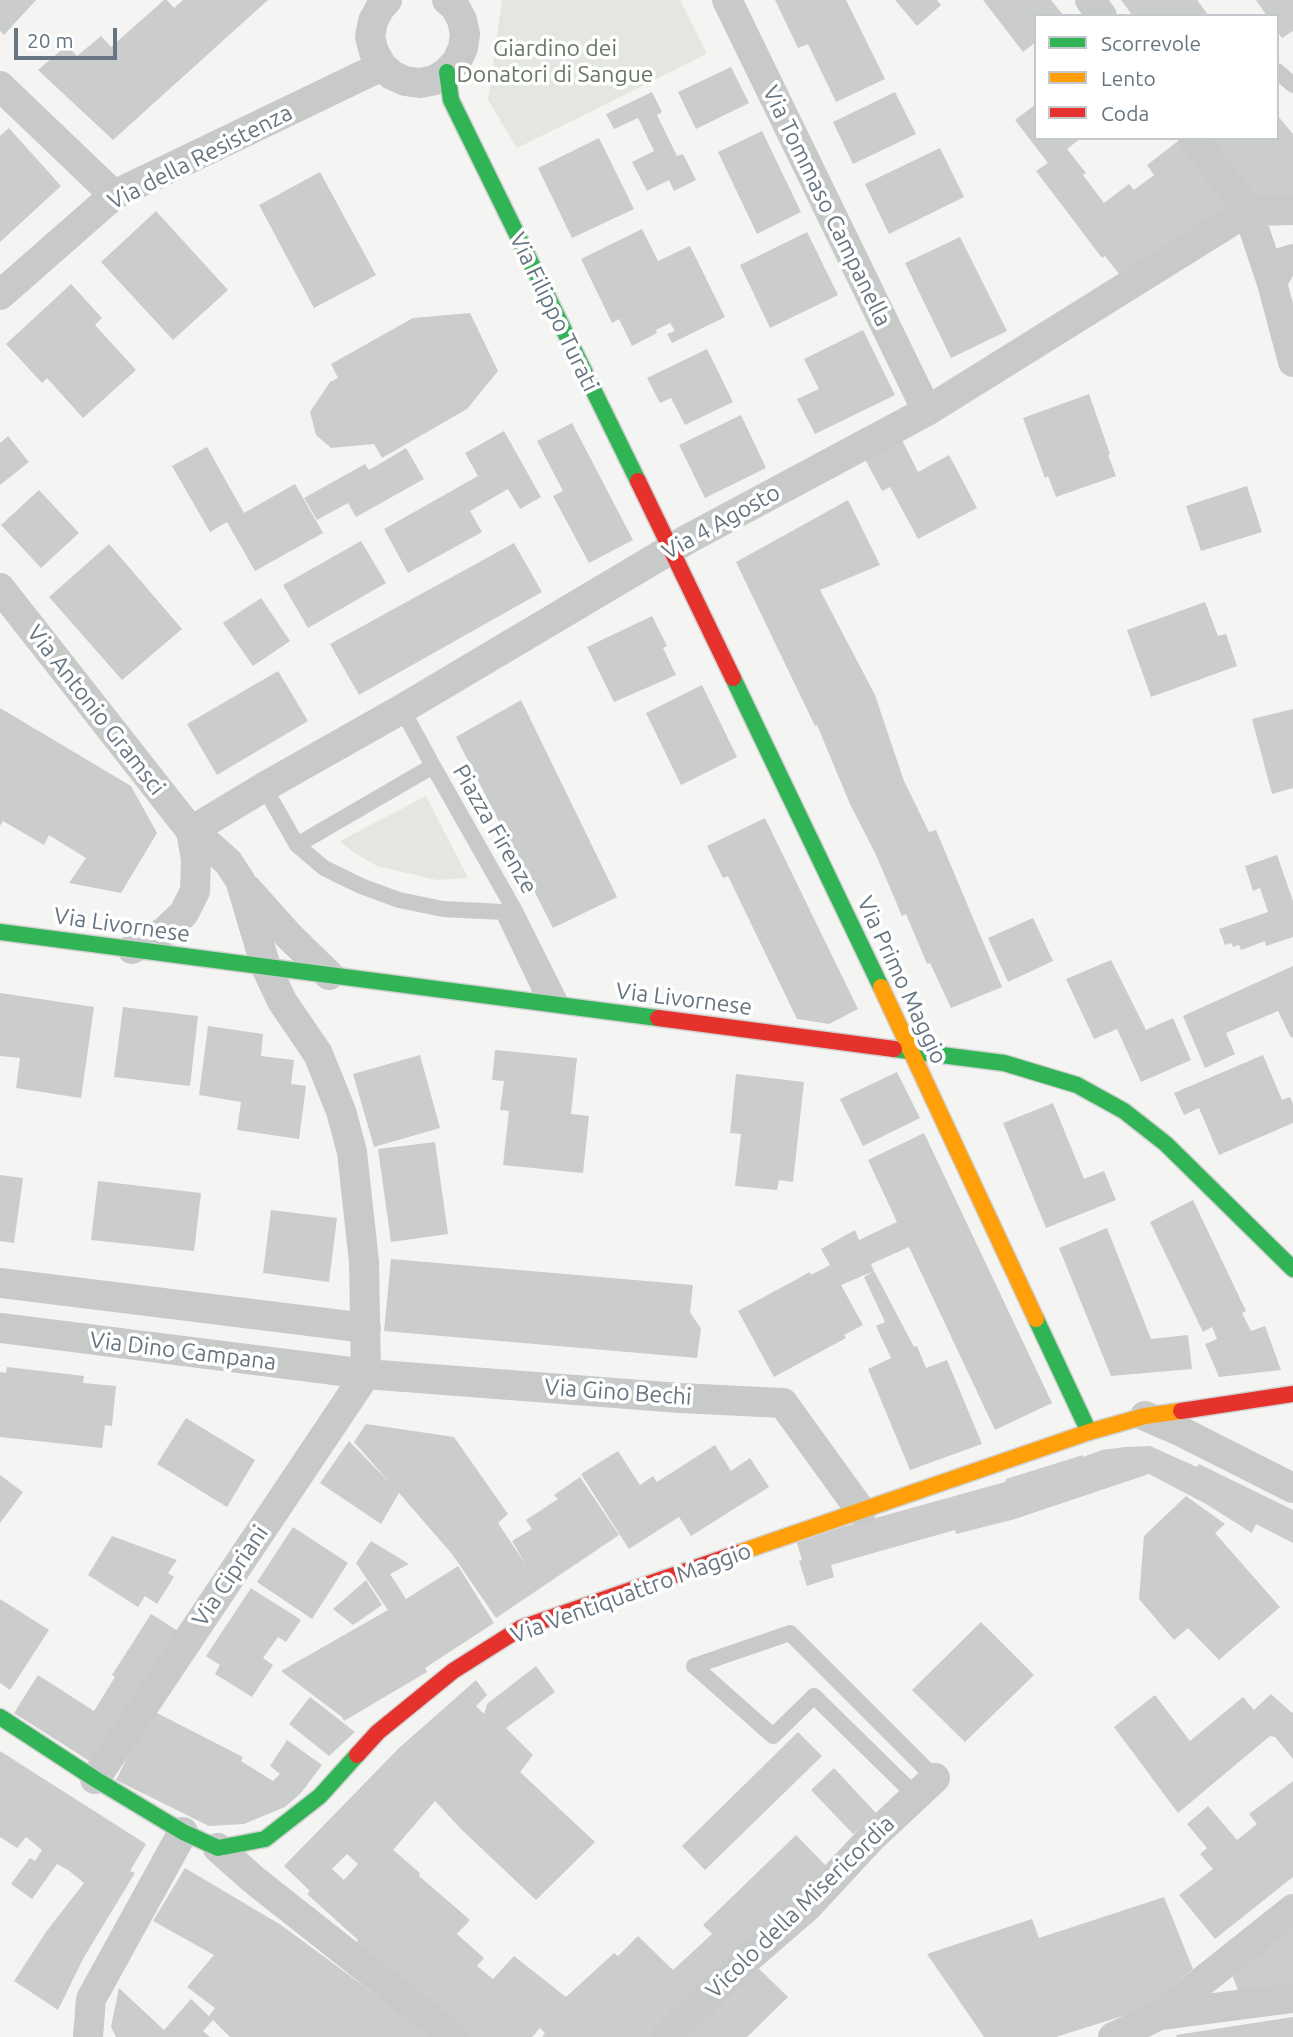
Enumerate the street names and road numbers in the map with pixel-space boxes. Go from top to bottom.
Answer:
street label: Via Tommaso Campanella [757,81,897,331]
street label: Via della Resistenza [103,99,297,215]
street label: Via Filippo Turati [504,228,604,396]
street label: Via 4 Agosto [657,478,785,566]
street label: Via Antonio Gramsci [21,620,171,800]
street label: Piazza Firenze [447,759,543,899]
street label: Via Primo Maggio [851,892,953,1068]
street label: Via Livornese [52,902,192,948]
street label: Via Livornese [614,977,754,1021]
street label: Via Dino Campana [88,1326,278,1376]
street label: Via Gino Bechi [544,1373,692,1411]
street label: Via Cipriani [186,1520,274,1632]
street label: Via Ventiquattro Maggio [507,1537,755,1649]
street label: Vicolo della Misericordia [700,1810,900,2004]

